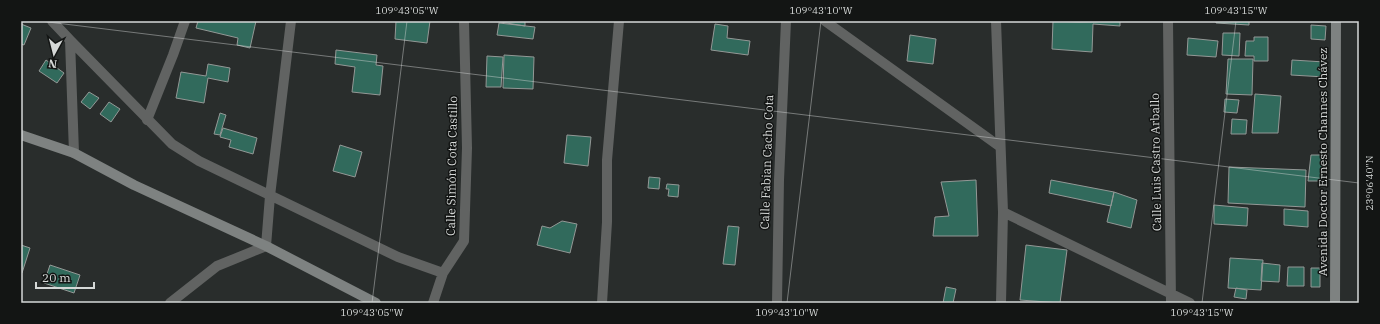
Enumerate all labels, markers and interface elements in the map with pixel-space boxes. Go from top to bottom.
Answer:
text: 109°43'05"W [375,4,439,17]
text: 109°43'10"W [789,4,853,17]
text: 109°43'15"W [1204,4,1268,17]
north arrow [34,34,74,74]
street label: Avenida Doctor Ernesto Channes Chávez [1315,48,1330,276]
text: N [47,56,58,71]
street label: Calle Luis Castro Arballo [1147,93,1164,231]
street label: Calle Fabian Cacho Cota [757,94,776,230]
street label: Calle Simón Cota Castillo [443,96,460,236]
text: 23°06'40"N [1363,155,1376,211]
scale bar [36,264,94,290]
text: 20 m [42,270,71,285]
text: 109°43'05"W [340,306,404,319]
text: 109°43'10"W [755,306,819,319]
text: 109°43'15"W [1170,306,1234,319]

